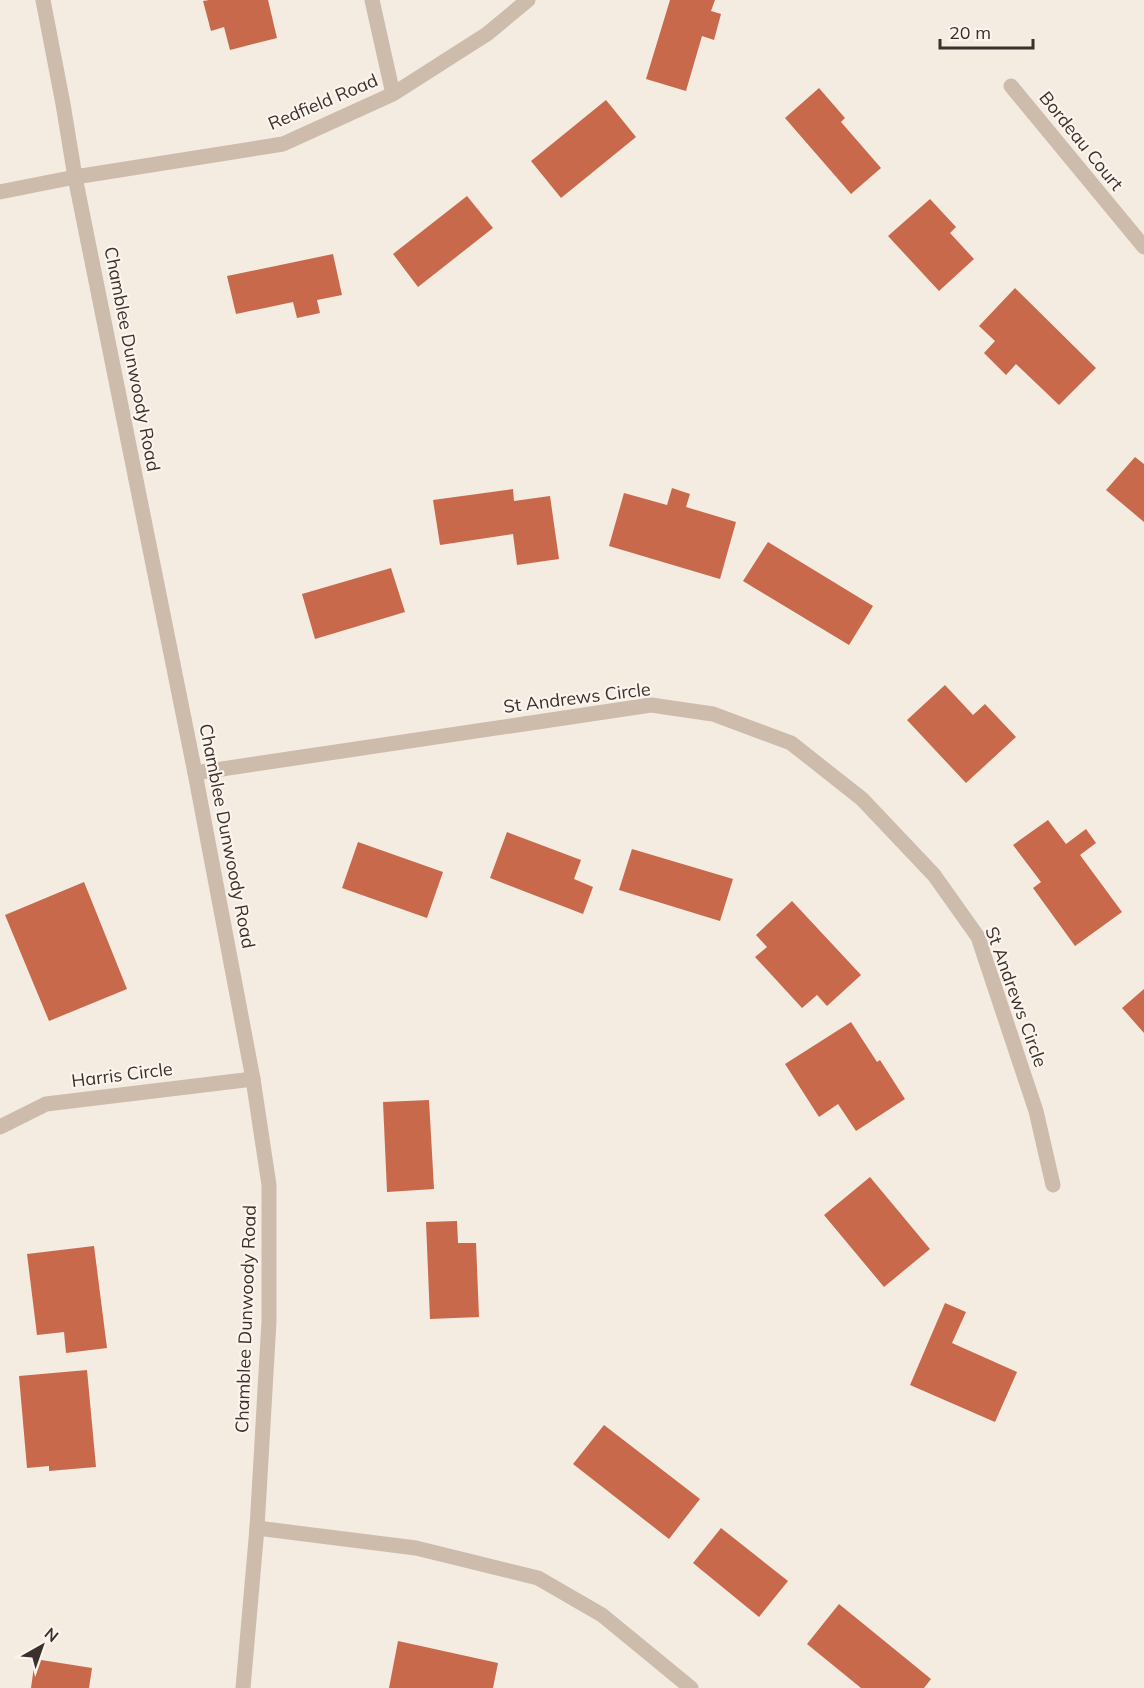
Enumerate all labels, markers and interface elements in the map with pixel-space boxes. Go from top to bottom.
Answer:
scale bar [940,12,1033,50]
text: 20 m [949,21,991,44]
street label: Redfield Road [265,68,381,135]
street label: Bordeau Court [1034,86,1128,195]
street label: Chamblee Dunwoody Road [99,245,166,473]
street label: St Andrews Circle [502,677,652,718]
street label: Chamblee Dunwoody Road [194,722,261,950]
street label: St Andrews Circle [980,923,1053,1070]
street label: Harris Circle [70,1057,174,1092]
street label: Chamblee Dunwoody Road [230,1204,261,1434]
north arrow [12,1616,72,1676]
text: N [41,1623,63,1646]

